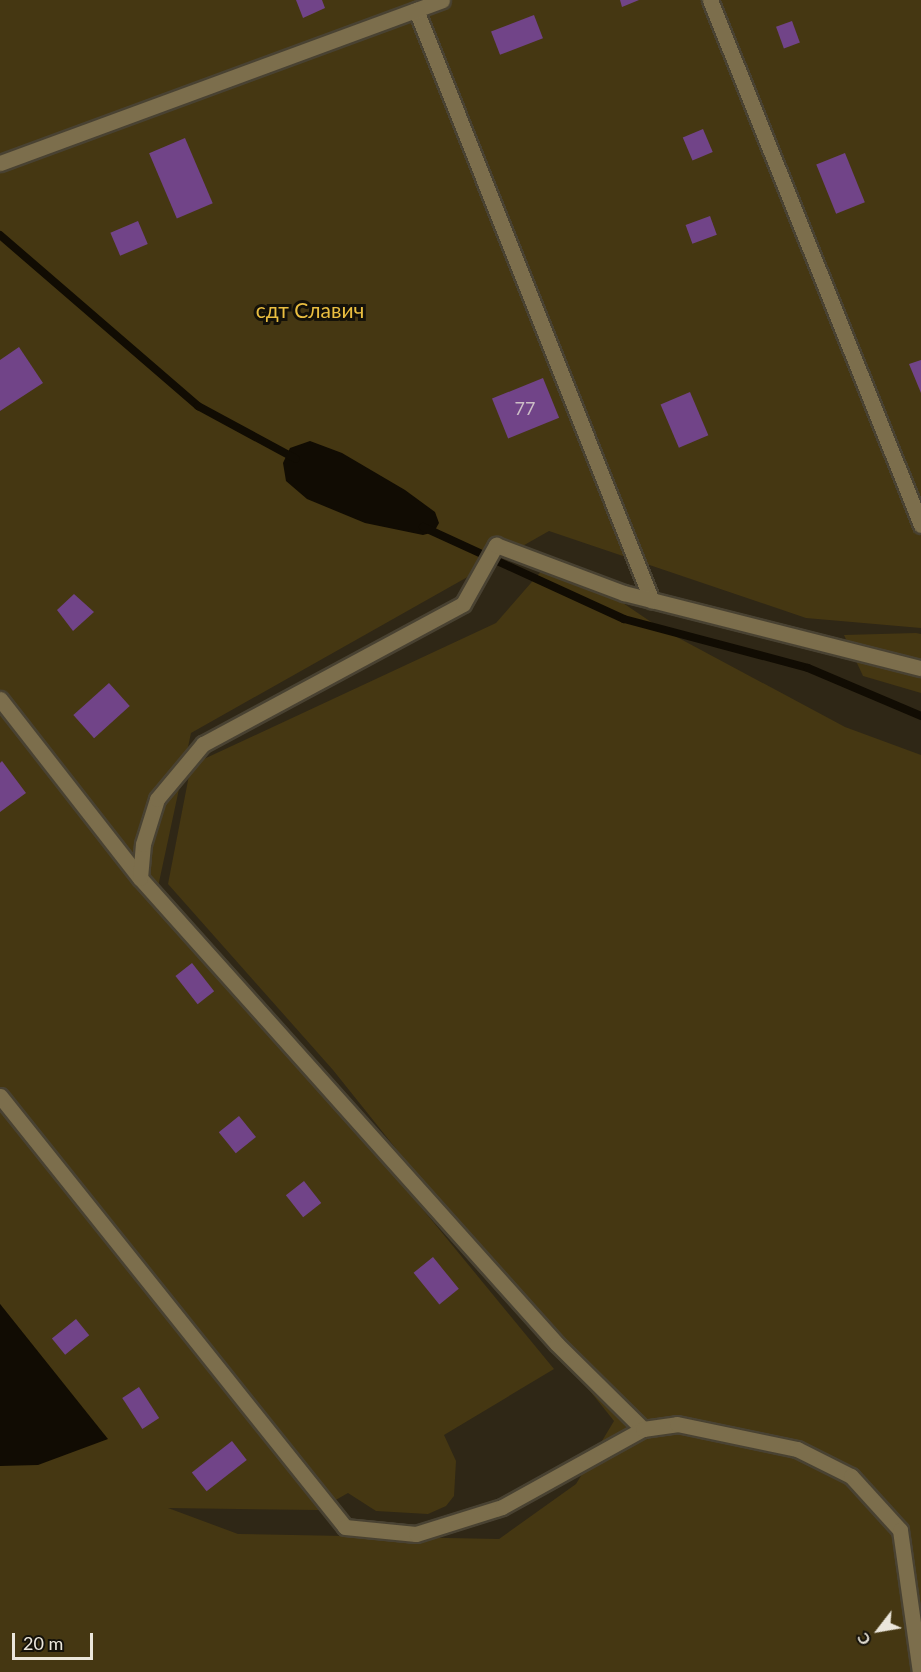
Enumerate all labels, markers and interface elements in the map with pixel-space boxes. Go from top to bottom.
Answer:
park label: сдт Славич [256,297,364,323]
house number: 77 [515,397,535,419]
north arrow [849,1600,909,1660]
scale bar [15,1621,96,1659]
text: С [852,1630,874,1649]
text: 20 m [23,1632,63,1654]

